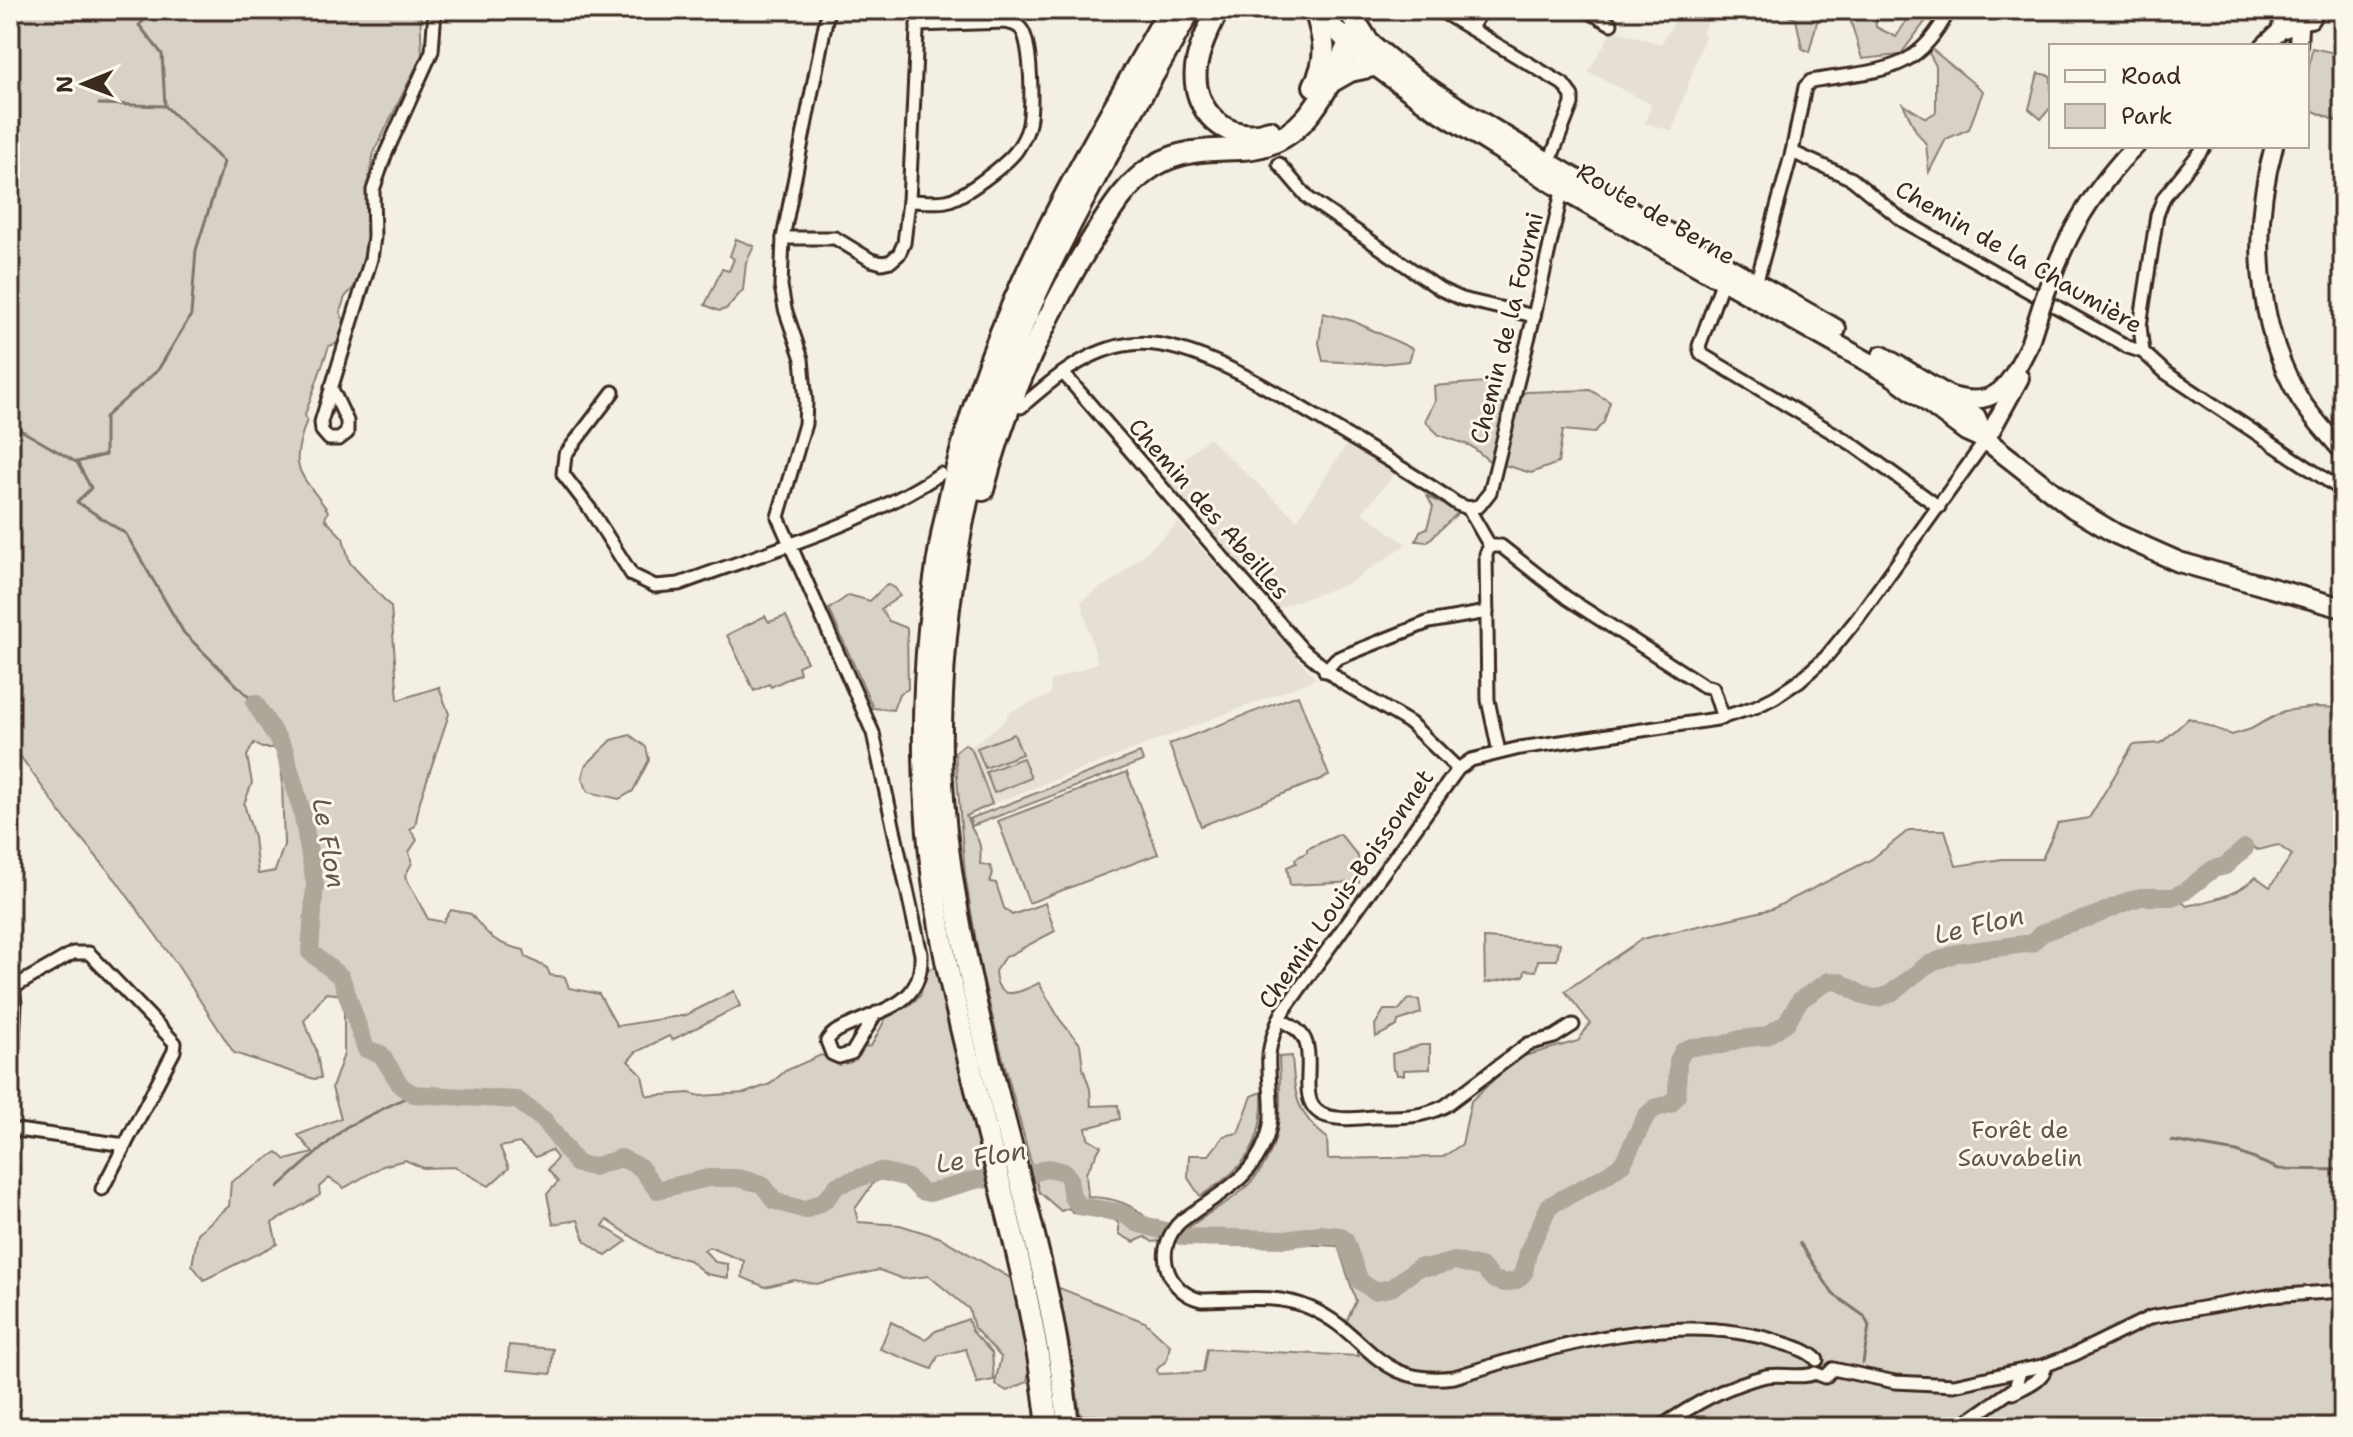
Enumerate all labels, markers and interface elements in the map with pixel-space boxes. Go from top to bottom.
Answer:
north arrow [44,44,124,124]
legend [2049,44,2309,148]
text: Road [2121,60,2181,92]
text: N [50,75,79,93]
text: Park [2121,100,2173,132]
street label: Route de Berne [1571,156,1741,272]
street label: Chemin de la Chaumière [1890,173,2148,341]
street label: Chemin de la Fourmi [1463,209,1551,447]
street label: Chemin des Abeilles [1121,411,1297,607]
street label: Chemin Louis-Boissonnet [1251,763,1441,1015]
water label: Le Flon [304,795,355,891]
water label: Le Flon [1931,897,2027,952]
park label: Forêt de Sauvabelin [1958,1114,2082,1174]
water label: Le Flon [933,1132,1029,1181]

